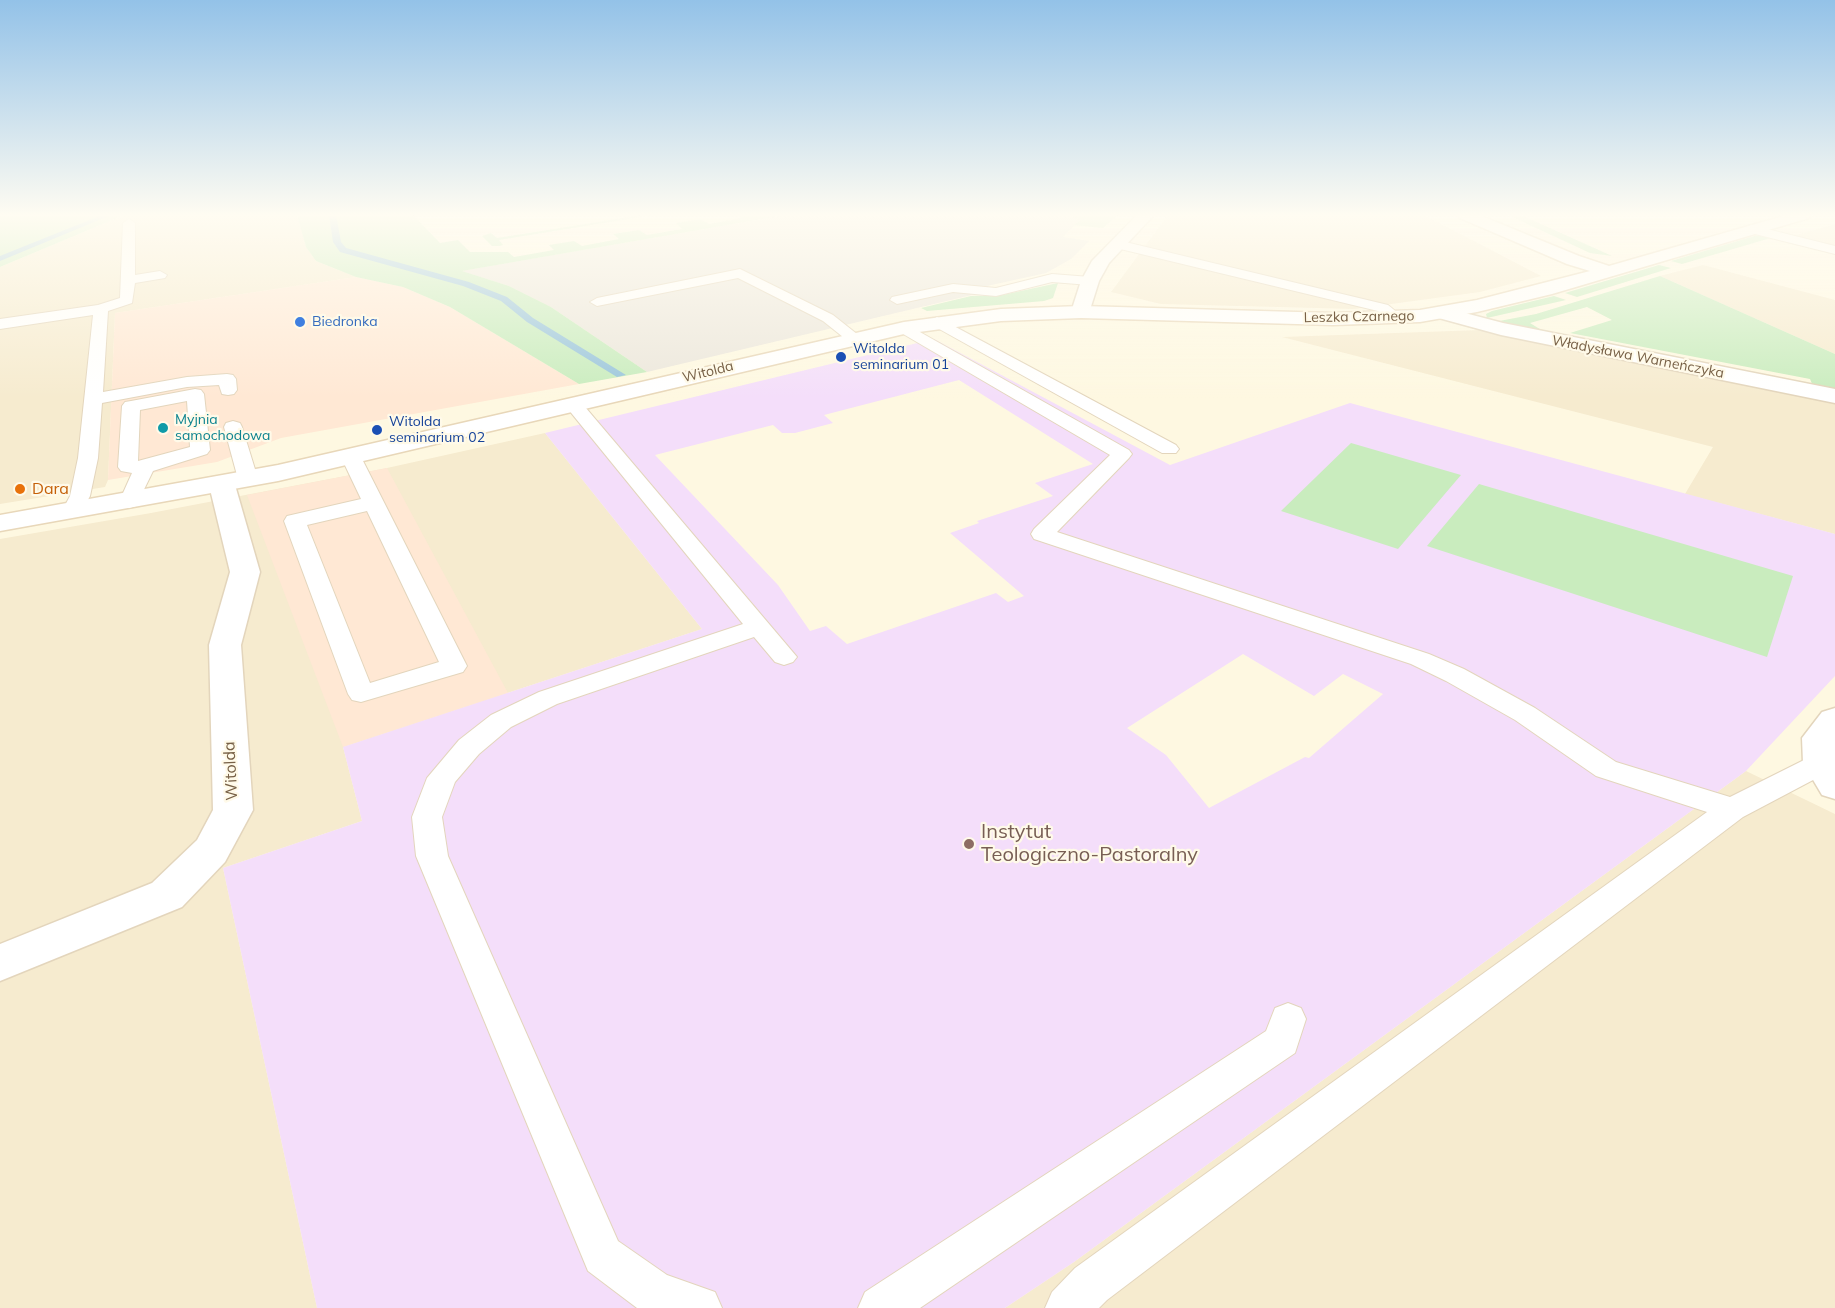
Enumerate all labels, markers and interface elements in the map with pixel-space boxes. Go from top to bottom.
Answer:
street label: Leszka Czarnego [1303,308,1415,326]
place label: Biedronka [312,314,378,330]
marker: Biedronka [293,315,307,329]
street label: Władysława Warneńczyka [1550,332,1726,382]
place label: Witolda seminarium 01 [853,341,949,374]
marker: Witolda seminarium 01 [834,350,848,364]
street label: Witolda [681,358,735,386]
place label: Myjnia samochodowa [175,412,270,444]
place label: Witolda seminarium 02 [389,414,485,446]
marker: Myjnia samochodowa [156,421,170,435]
marker: Witolda seminarium 02 [370,423,384,437]
place label: Dara [32,479,69,499]
marker: Dara [13,482,27,496]
street label: Witolda [220,741,242,801]
place label: Instytut Teologiczno-Pastoralny [981,820,1198,867]
marker: Instytut Teologiczno-Pastoralny [962,837,976,851]

